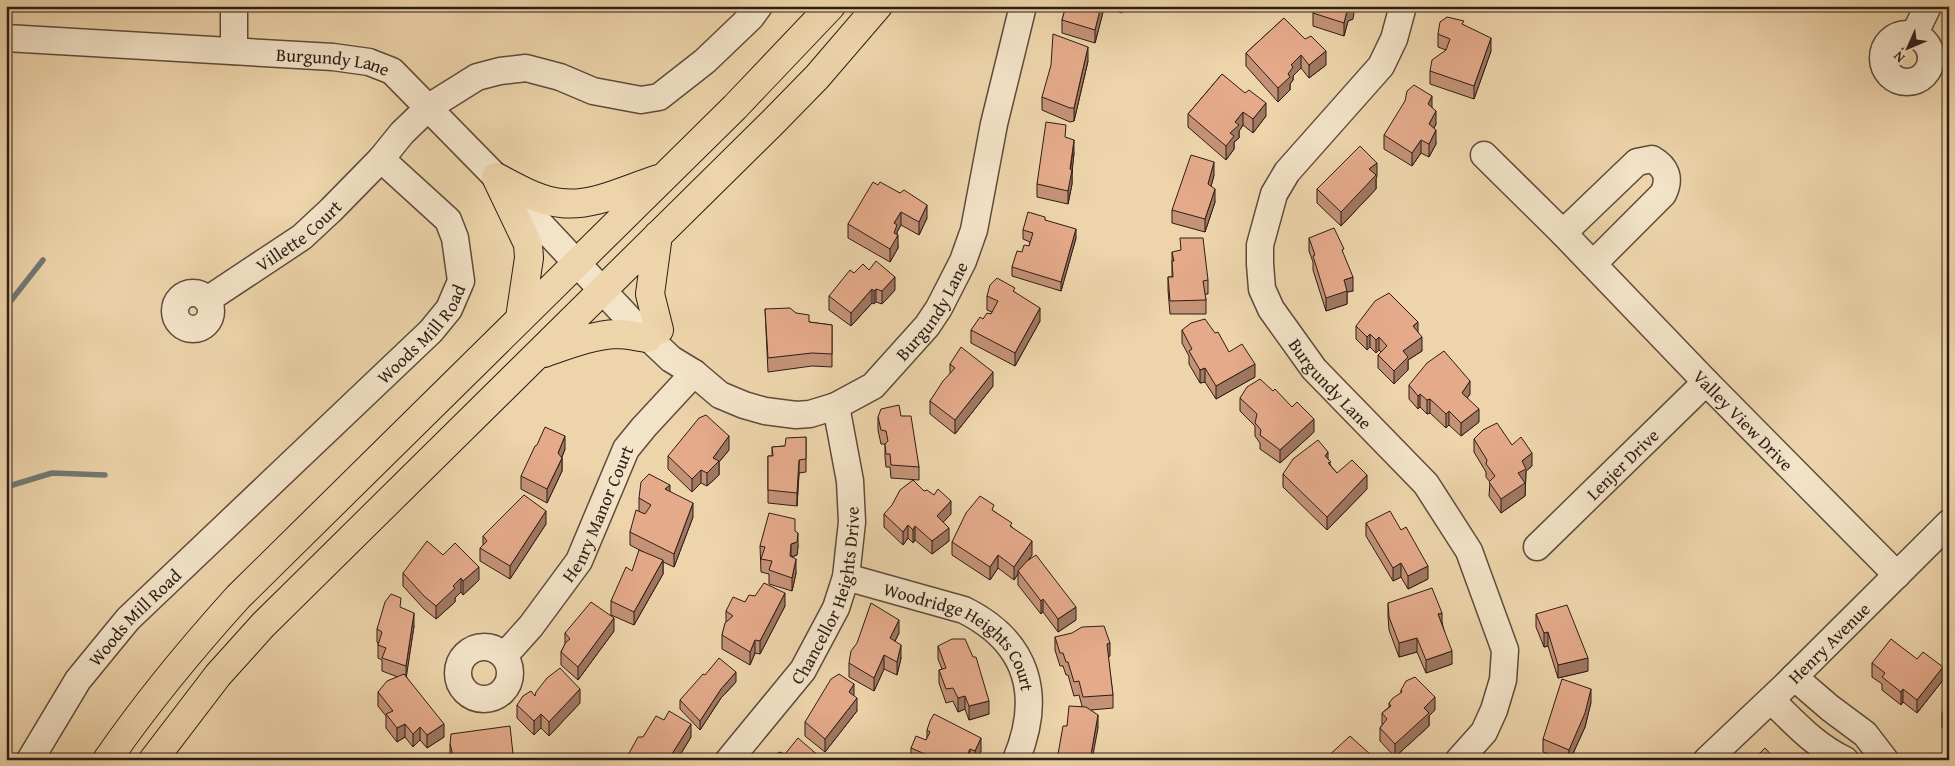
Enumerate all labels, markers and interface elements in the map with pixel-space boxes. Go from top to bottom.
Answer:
north arrow [1882,22,1932,72]
street label: Burgundy Lane [275,40,394,82]
text: N [1888,46,1909,68]
street label: Villette Court [250,193,348,278]
street label: Burgundy Lane [889,257,974,366]
street label: Woods Mill Road [370,279,472,390]
street label: Burgundy Lane [1282,332,1379,435]
street label: Valley View Drive [1687,363,1800,477]
street label: Lenjer Drive [1580,422,1665,506]
street label: Henry Manor Court [555,440,640,587]
street label: Chancellor Heights Drive [783,506,866,690]
street label: Woods Mill Road [82,562,187,672]
street label: Woodridge Heights Court [881,575,1042,693]
street label: Henry Avenue [1781,596,1876,690]

